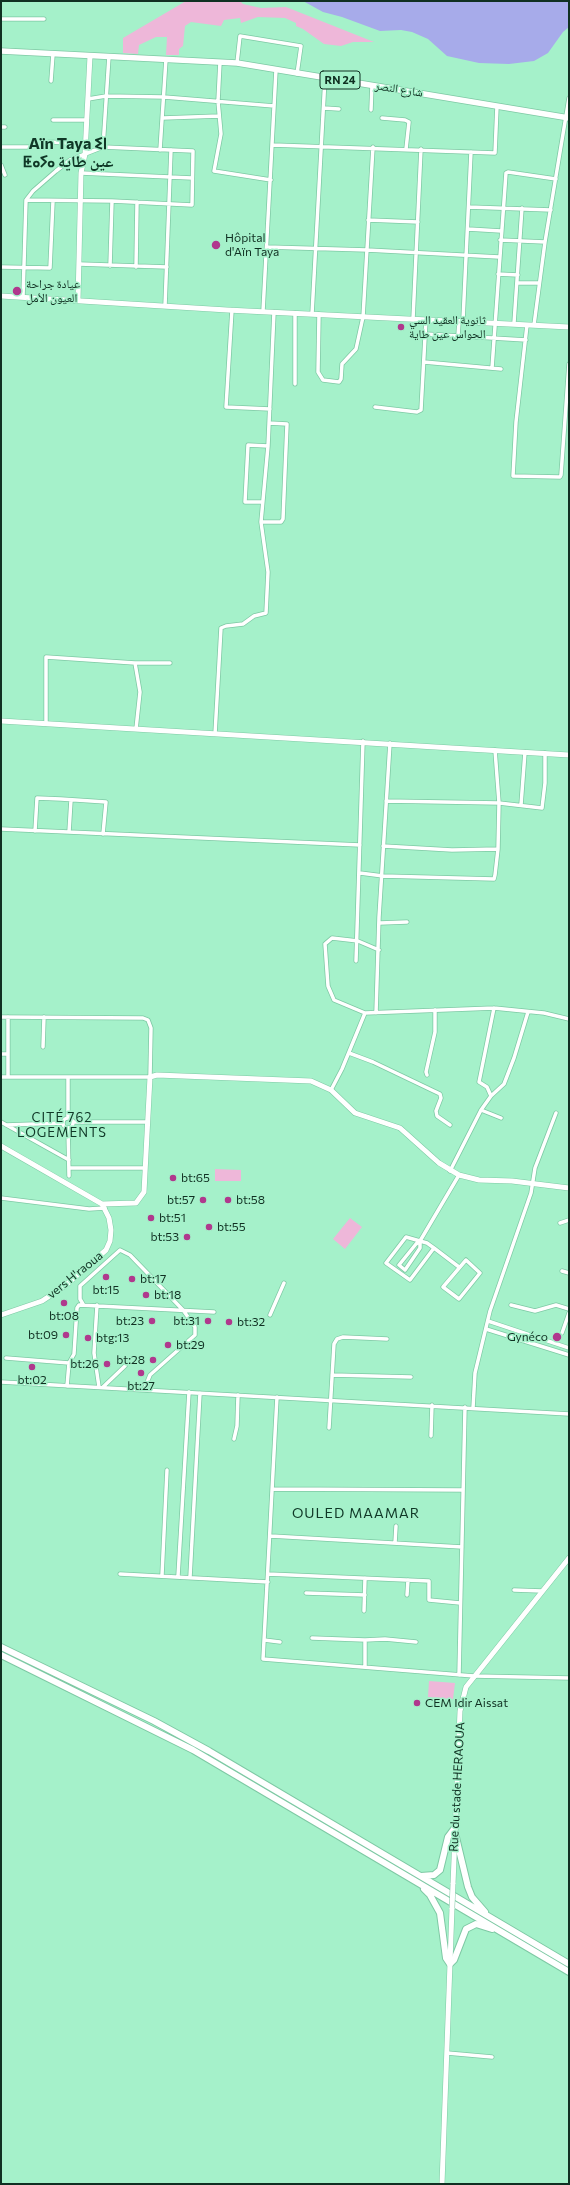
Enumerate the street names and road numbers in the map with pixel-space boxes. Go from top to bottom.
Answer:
road number: RN 24 [320,71,360,89]
street label: شارع النصر [374,78,424,100]
street label: vers H'raoua [44,1248,106,1302]
street label: Rue du stade HERAOUA [446,1722,468,1852]

